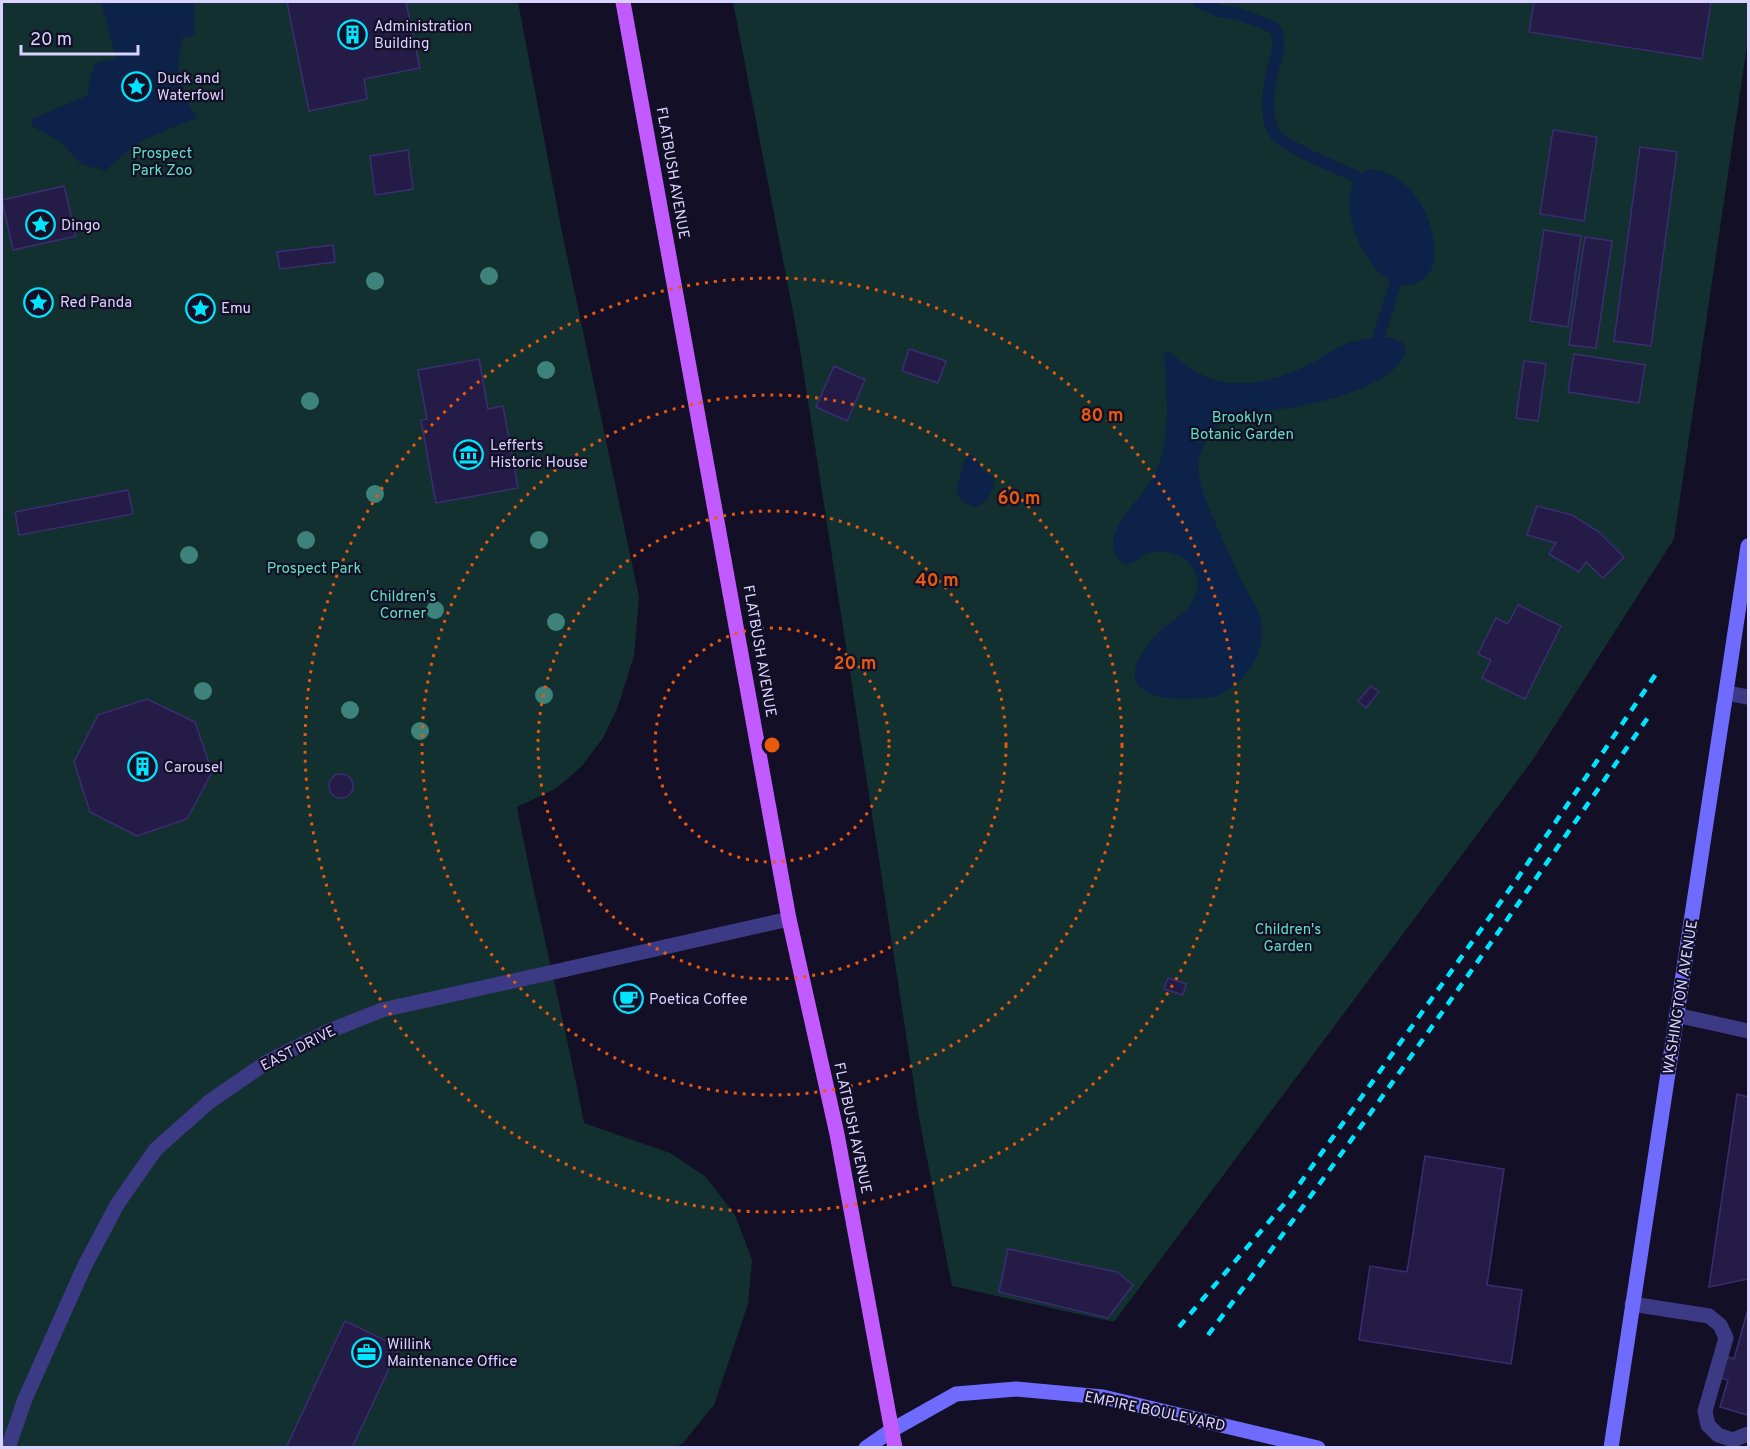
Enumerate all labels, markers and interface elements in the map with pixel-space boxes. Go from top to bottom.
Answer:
scale bar [21,18,138,56]
place label: Administration Building [374,18,472,54]
building icon: Administration Building [337,19,369,51]
text: 20 m [30,29,72,52]
place label: Duck and Waterfowl [157,70,224,106]
place icon: Duck and Waterfowl [120,71,152,103]
street label: FLATBUSH AVENUE [651,106,692,241]
park label: Prospect Park Zoo [132,145,192,181]
place icon: Dingo [24,209,56,241]
place label: Dingo [61,217,100,236]
place icon: Red Panda [23,286,55,318]
place icon: Emu [184,292,216,324]
place label: Red Panda [60,294,132,313]
place label: Emu [221,300,251,319]
text: 80 m [1080,405,1124,428]
park label: Brooklyn Botanic Garden [1190,409,1294,445]
place label: Lefferts Historic House [490,437,588,473]
museum icon: Lefferts Historic House [453,438,485,470]
text: 60 m [997,488,1041,511]
park label: Prospect Park [267,560,361,579]
text: 40 m [915,570,959,593]
street label: FLATBUSH AVENUE [738,584,779,719]
park label: Children's Corner [370,588,436,624]
text: 20 m [833,653,877,676]
centre of rings [762,735,782,755]
building icon: Carousel [127,751,159,783]
place label: Carousel [164,759,223,778]
street label: WASHINGTON AVENUE [1660,919,1703,1076]
park label: Children's Garden [1255,921,1321,957]
cafe icon: Poetica Coffee [612,983,644,1015]
place label: Poetica Coffee [649,991,748,1010]
street label: EAST DRIVE [258,1022,340,1076]
street label: FLATBUSH AVENUE [828,1061,875,1196]
place label: Willink Maintenance Office [387,1336,517,1372]
office icon: Willink Maintenance Office [350,1337,382,1369]
street label: EMPIRE BOULEVARD [1082,1388,1227,1437]

